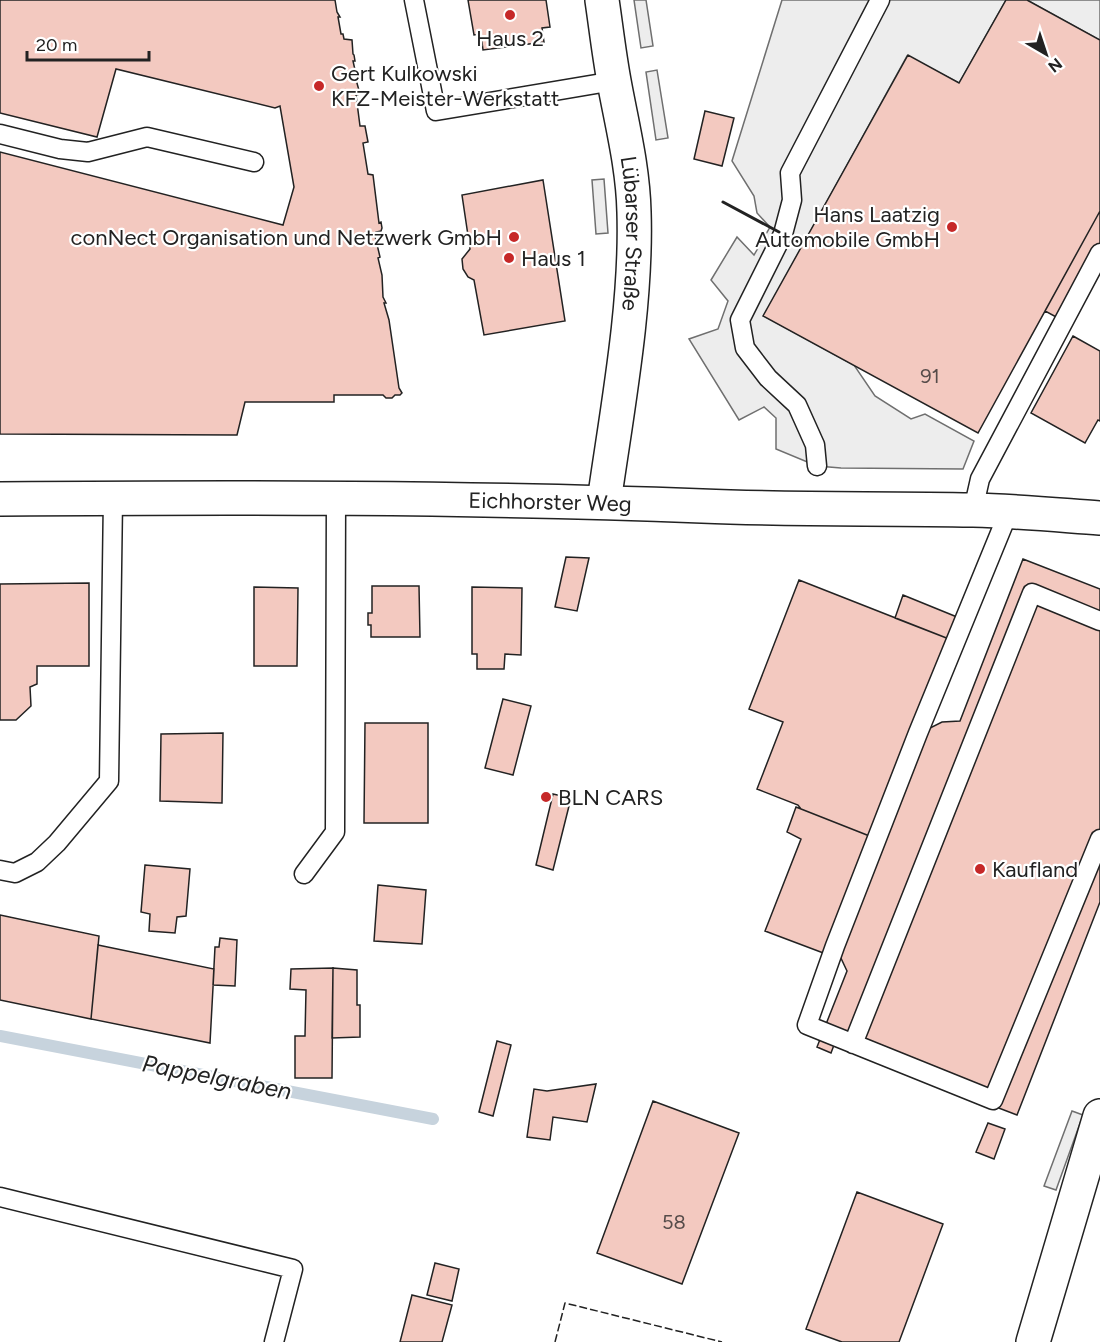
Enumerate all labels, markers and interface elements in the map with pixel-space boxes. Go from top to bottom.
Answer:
marker: Haus 2 [503,8,517,22]
scale bar [27,24,148,62]
north arrow [1016,24,1076,84]
place label: Haus 2 [476,25,544,52]
text: 20 m [36,34,77,56]
text: N [1044,54,1066,77]
place label: Gert Kulkowski KFZ-Meister-Werkstatt [331,60,559,112]
marker: Gert Kulkowski KFZ-Meister-Werkstatt [312,79,326,93]
street label: Lübarser Straße [615,154,648,312]
place label: Hans Laatzig Automobile GmbH [755,201,940,253]
marker: Hans Laatzig Automobile GmbH [945,220,959,234]
place label: conNect Organisation und Netzwerk GmbH [71,224,502,251]
marker: conNect Organisation und Netzwerk GmbH [507,230,521,244]
place label: Haus 1 [521,245,586,272]
marker: Haus 1 [502,251,516,265]
house number: 91 [920,364,940,388]
street label: Eichhorster Weg [468,486,632,517]
place label: BLN CARS [558,784,663,811]
marker: BLN CARS [539,790,553,804]
place label: Kaufland [992,856,1078,883]
marker: Kaufland [973,862,987,876]
water label: Pappelgraben [140,1048,294,1106]
house number: 58 [662,1210,686,1234]

